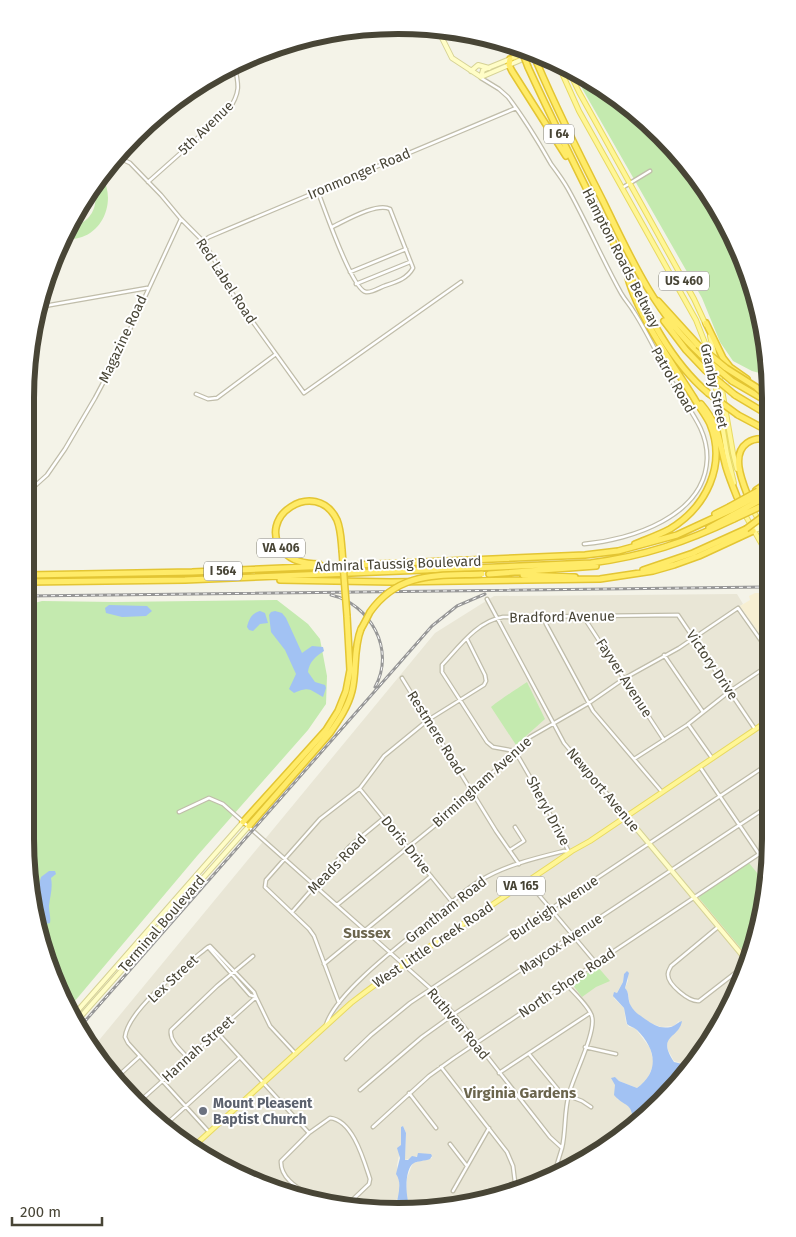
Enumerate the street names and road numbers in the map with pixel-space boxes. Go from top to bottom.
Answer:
street label: 5th Avenue [175,97,237,159]
road number: I 64 [544,125,574,144]
street label: Ironmonger Road [305,145,413,203]
street label: Hampton Roads Beltway [578,185,664,331]
street label: Red Label Road [192,235,260,327]
road number: US 460 [659,272,709,290]
street label: Magazine Road [95,292,151,386]
street label: Granby Street [697,342,731,431]
street label: Patrol Road [647,344,699,416]
road number: VA 406 [257,538,305,558]
street label: Admiral Taussig Boulevard [314,553,482,575]
road number: I 564 [204,562,242,580]
street label: Bradford Avenue [509,608,615,626]
street label: Victory Drive [683,627,741,703]
street label: Fayver Avenue [592,635,656,721]
street label: Restmere Road [403,688,469,778]
street label: Birmingham Avenue [429,733,535,831]
street label: Newport Avenue [563,745,643,835]
street label: Sheryl Drive [523,773,573,849]
street label: Doris Drive [377,813,435,877]
street label: Meads Road [304,830,370,898]
street label: Terminal Boulevard [115,872,209,976]
street label: Burleigh Avenue [506,872,602,944]
street label: Grantham Road [402,873,490,947]
road number: VA 165 [497,876,545,896]
street label: West Little Creek Road [370,898,496,992]
street label: Maycox Avenue [516,910,606,978]
street label: North Shore Road [516,944,618,1022]
street label: Lex Street [144,951,202,1007]
street label: Ruthven Road [423,985,493,1063]
street label: Hannah Street [158,1012,238,1086]

